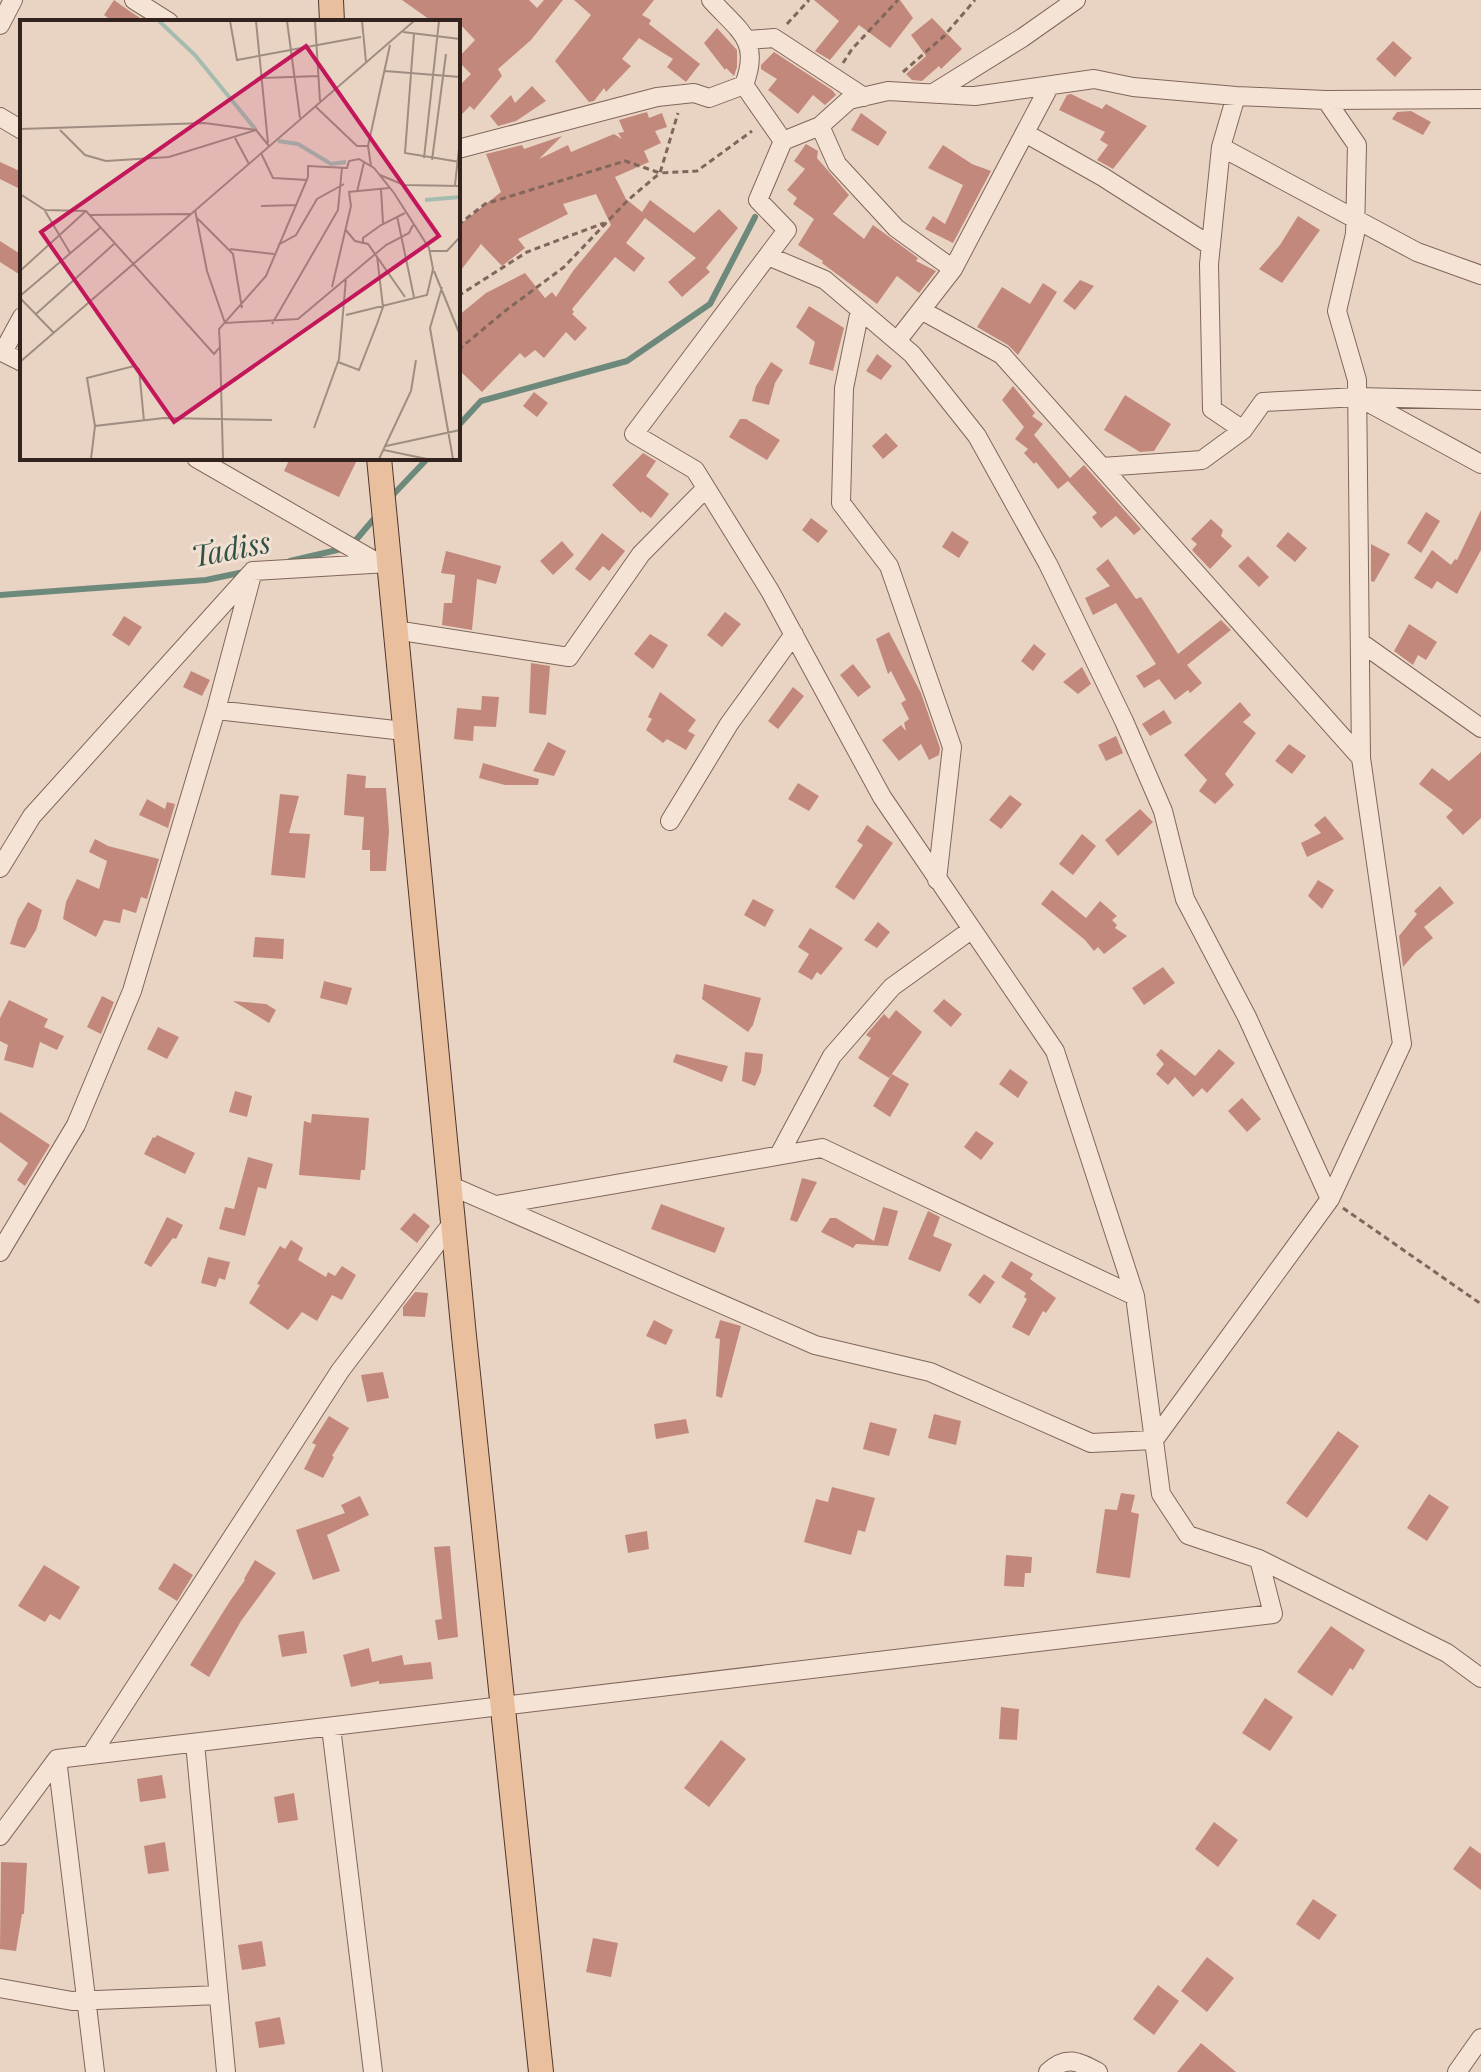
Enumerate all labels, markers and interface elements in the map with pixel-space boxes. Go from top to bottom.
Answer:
inset map [20,20,460,460]
water label: Tadiss [188,521,274,575]

